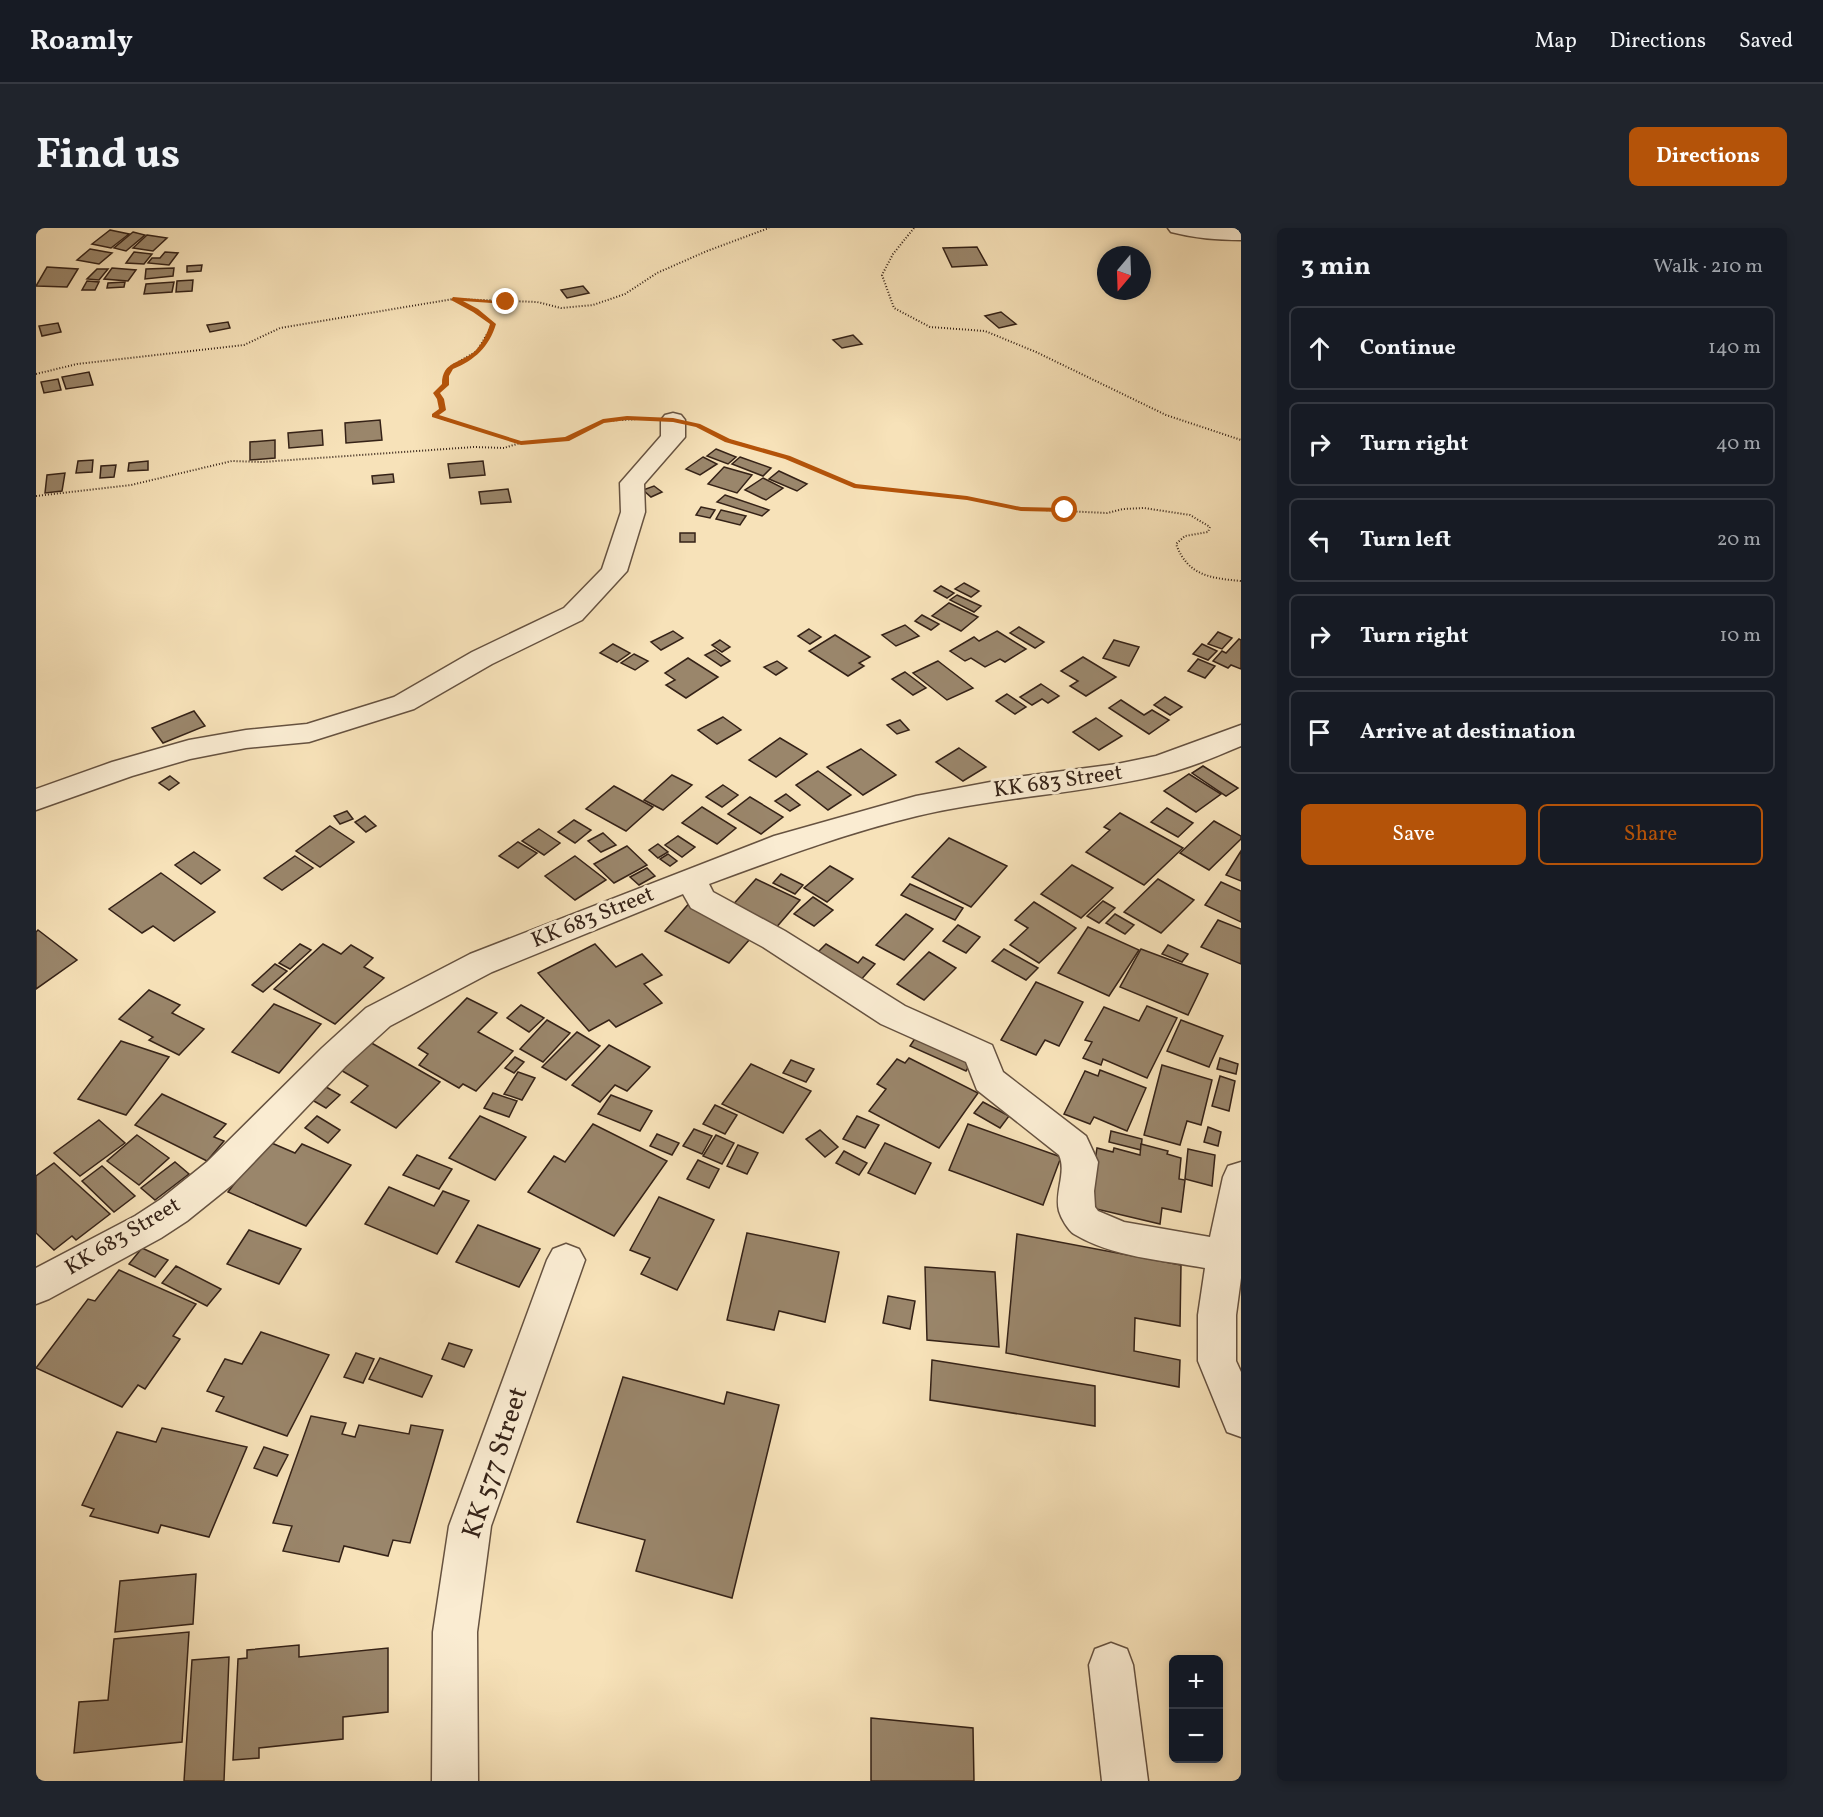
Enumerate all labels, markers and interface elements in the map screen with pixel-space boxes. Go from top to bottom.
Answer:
text: Roamly [30,22,133,61]
text: Map [1535,27,1577,56]
text: Directions [1610,27,1706,56]
text: Saved [1739,27,1793,56]
text: Find us [36,127,180,186]
button: Directions [1629,127,1787,186]
north arrow [1097,246,1151,300]
text: 3 min [1301,249,1371,285]
text: Walk · 210 m [1653,253,1763,281]
route end [492,288,518,314]
icon: ahead [1303,332,1336,365]
text: Continue [1360,333,1456,364]
text: 140 m [1708,334,1761,362]
icon: right [1303,428,1336,461]
text: Turn right [1360,429,1468,460]
text: 40 m [1716,430,1761,458]
route start [1051,496,1077,522]
icon: left [1303,524,1336,557]
text: Turn left [1360,525,1451,556]
text: 20 m [1717,526,1761,554]
icon: right [1303,620,1336,653]
text: Turn right [1360,621,1468,652]
text: 10 m [1720,622,1761,650]
icon: arrive [1303,716,1336,749]
text: Arrive at destination [1360,717,1576,748]
street label: KK 683 Street [992,758,1125,806]
button: Save [1301,804,1526,865]
button: Share [1538,804,1763,865]
street label: KK 683 Street [527,879,659,957]
street label: KK 683 Street [59,1190,187,1284]
street label: KK 577 Street [454,1382,538,1544]
map controls [1169,1655,1223,1763]
button: + [1169,1655,1223,1709]
button: − [1169,1709,1223,1763]

